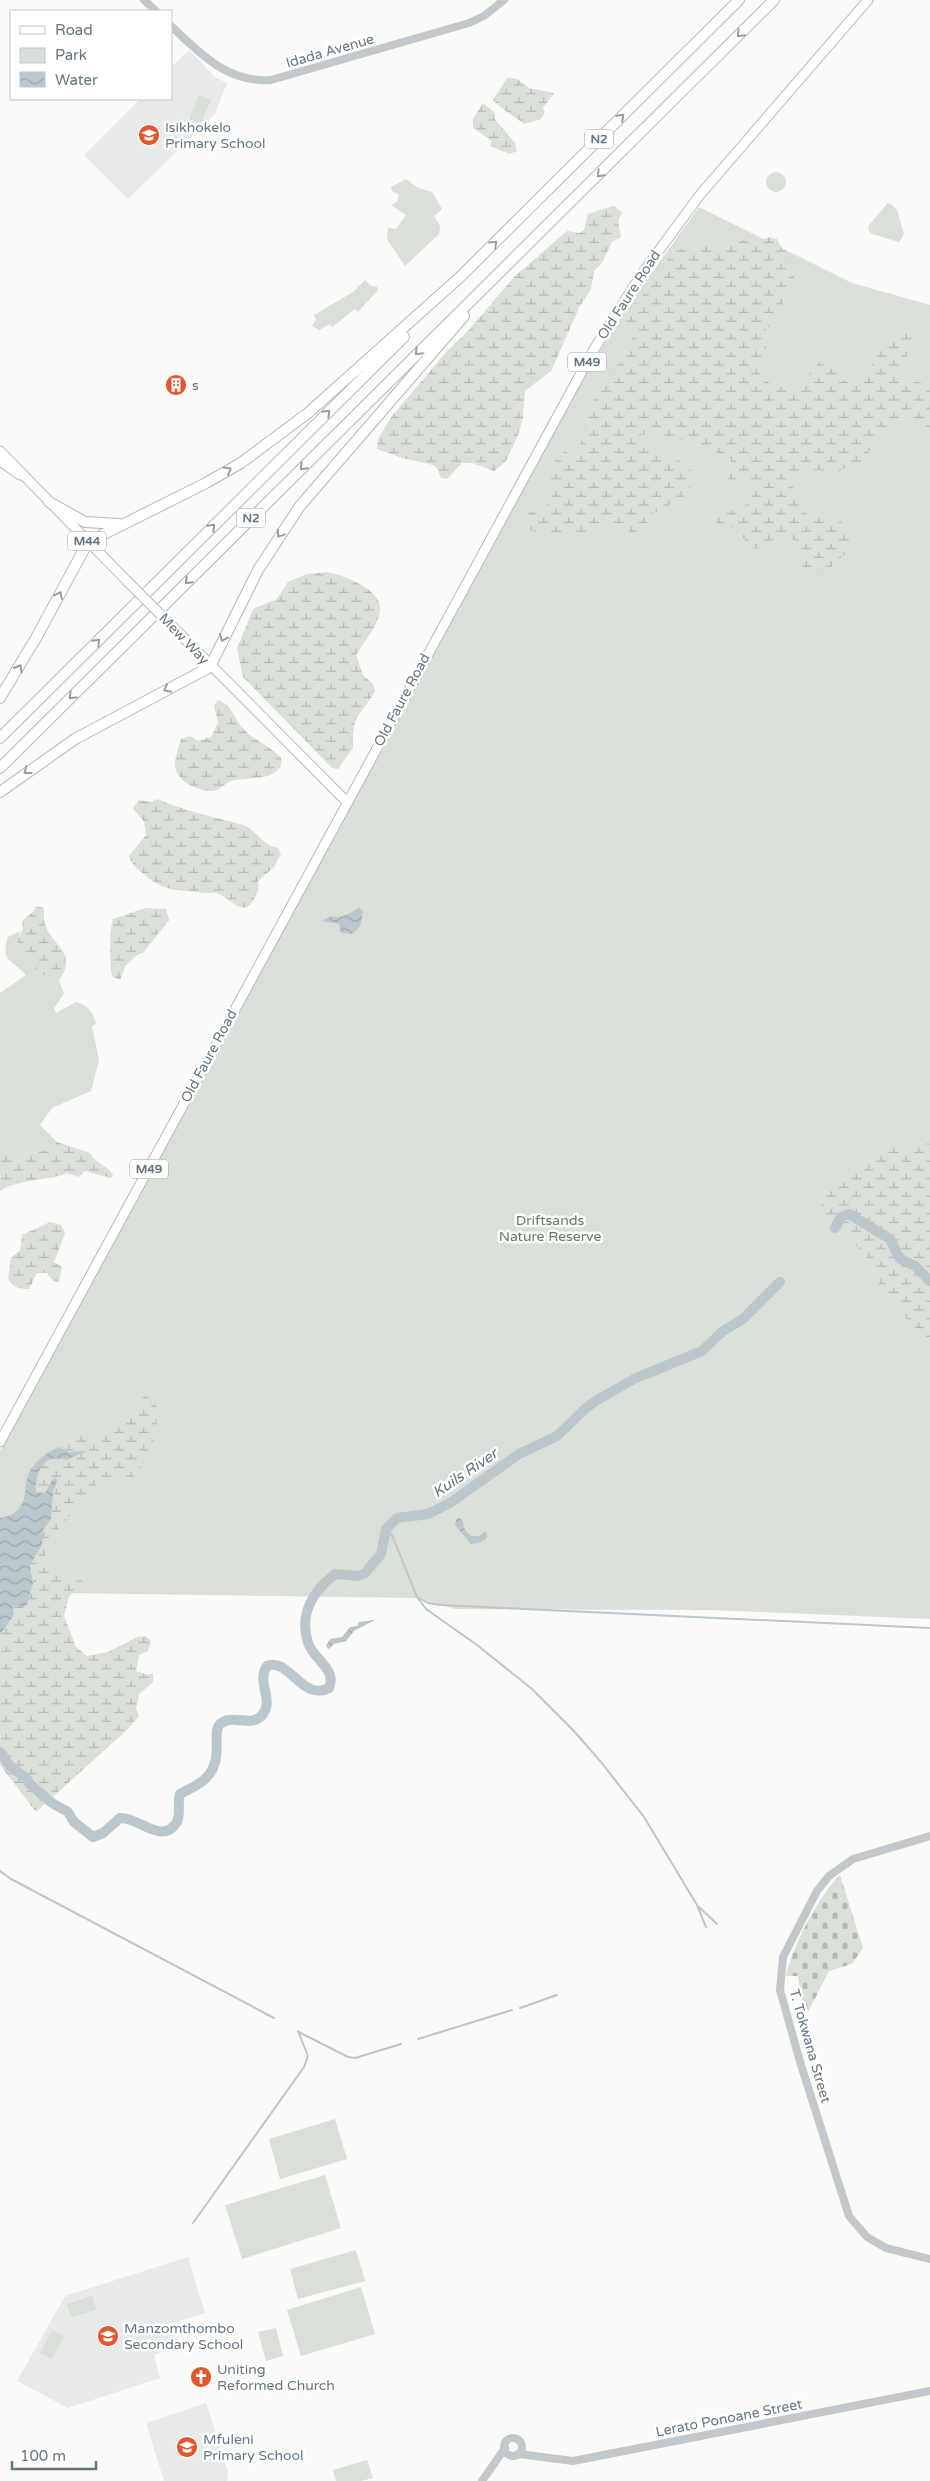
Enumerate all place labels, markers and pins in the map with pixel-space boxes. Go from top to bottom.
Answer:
place label: Isikhokelo Primary School [165,119,266,152]
school or university icon: Isikhokelo Primary School [137,123,161,147]
building icon: s [164,373,188,397]
place label: s [192,377,199,394]
place label: Manzomthombo Secondary School [124,2320,243,2353]
school or university icon: Manzomthombo Secondary School [96,2324,120,2348]
place label: Uniting Reformed Church [217,2361,335,2394]
church icon: Uniting Reformed Church [189,2365,213,2389]
place label: Mfuleni Primary School [203,2431,304,2464]
school or university icon: Mfuleni Primary School [175,2435,199,2459]

